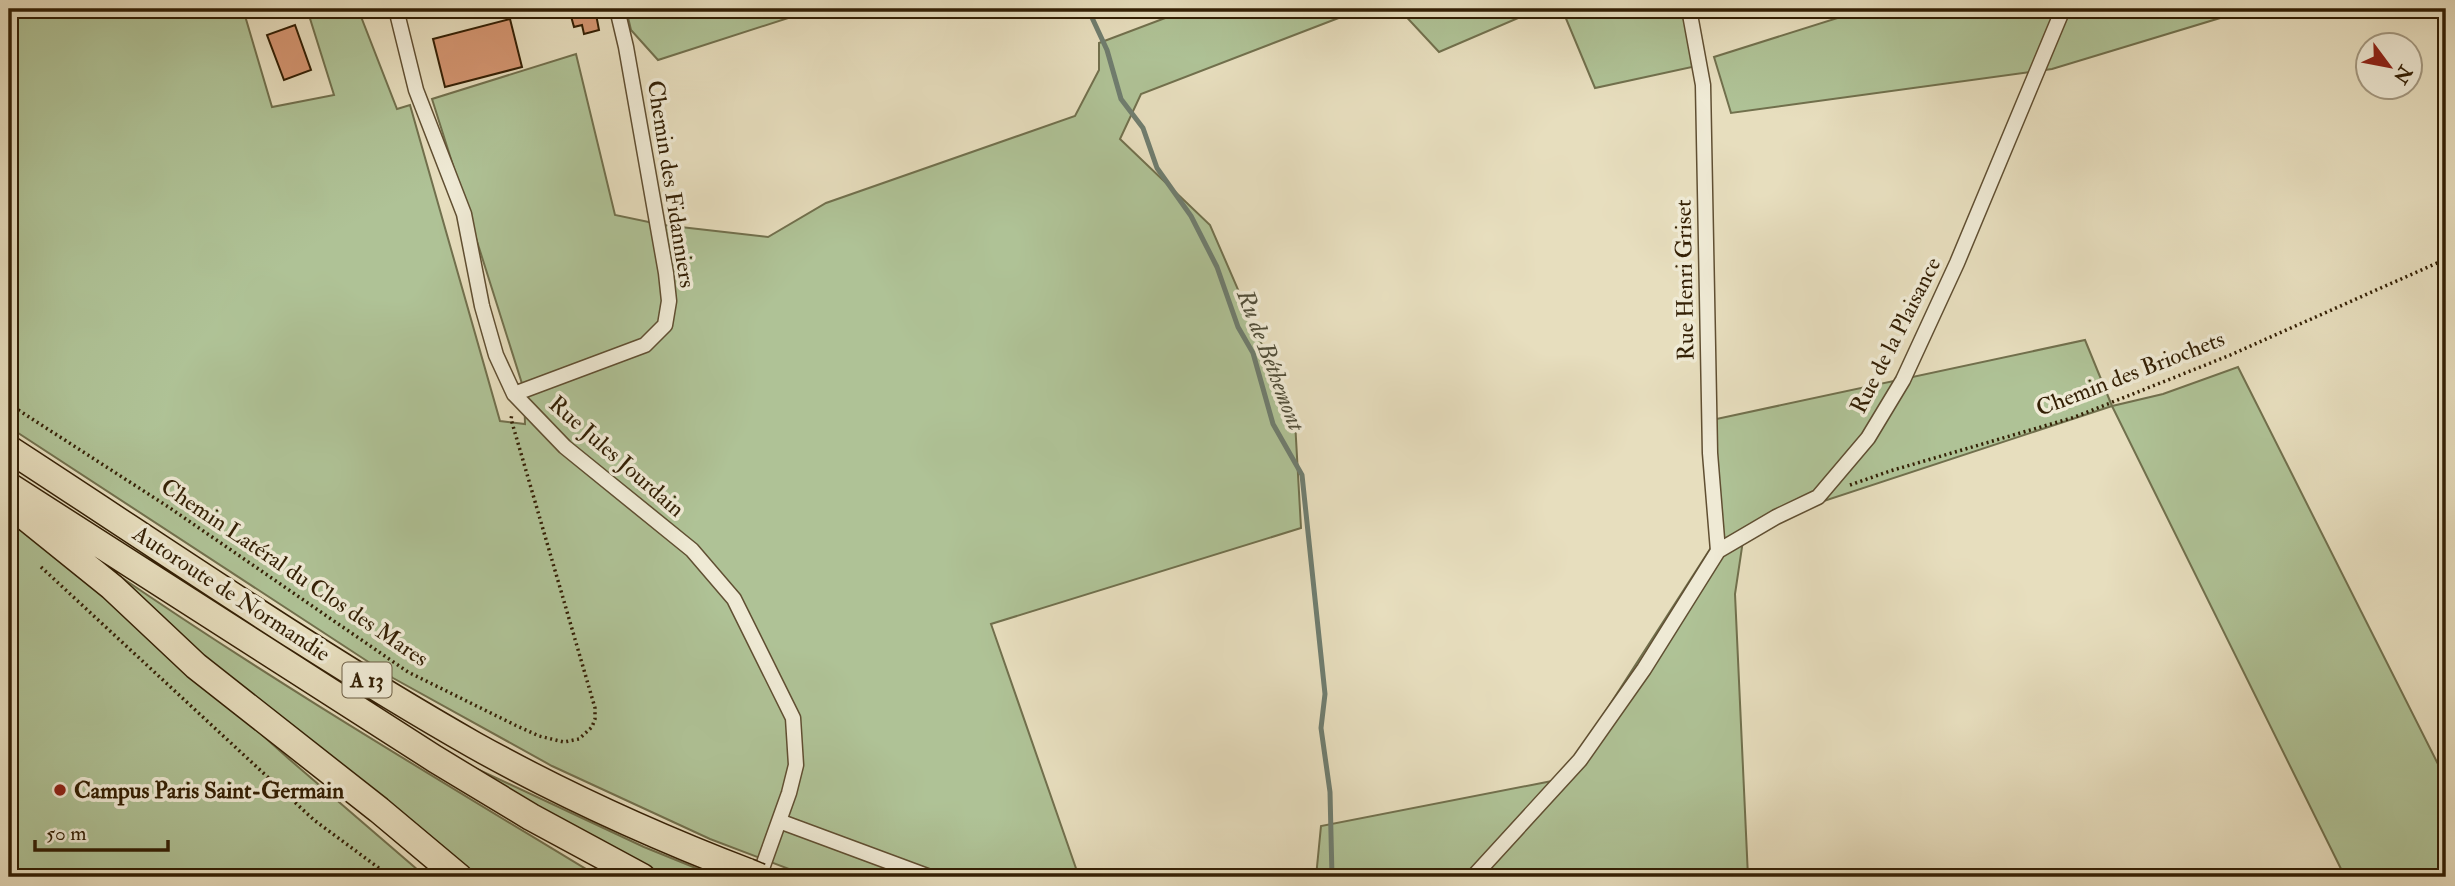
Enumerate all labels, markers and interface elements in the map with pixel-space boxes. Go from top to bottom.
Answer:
north arrow [2354,32,2424,102]
text: N [2387,60,2418,89]
street label: Chemin des Fidanniers [641,78,702,290]
street label: Rue Henri Griset [1669,199,1700,361]
street label: Rue de la Plaisance [1844,252,1947,418]
water label: Ru de Béthemont [1229,284,1312,436]
street label: Chemin des Briochets [2032,324,2229,423]
street label: Rue Jules Jourdain [543,389,691,523]
street label: Chemin Latéral du Clos des Mares [155,472,434,673]
street label: Autoroute de Normandie [127,518,336,668]
road number: A 13 [342,662,392,698]
place label: Campus Paris Saint-Germain [74,776,344,806]
marker: Campus Paris Saint-Germain [52,782,68,798]
scale bar [35,809,168,853]
text: 50 m [46,820,87,847]

